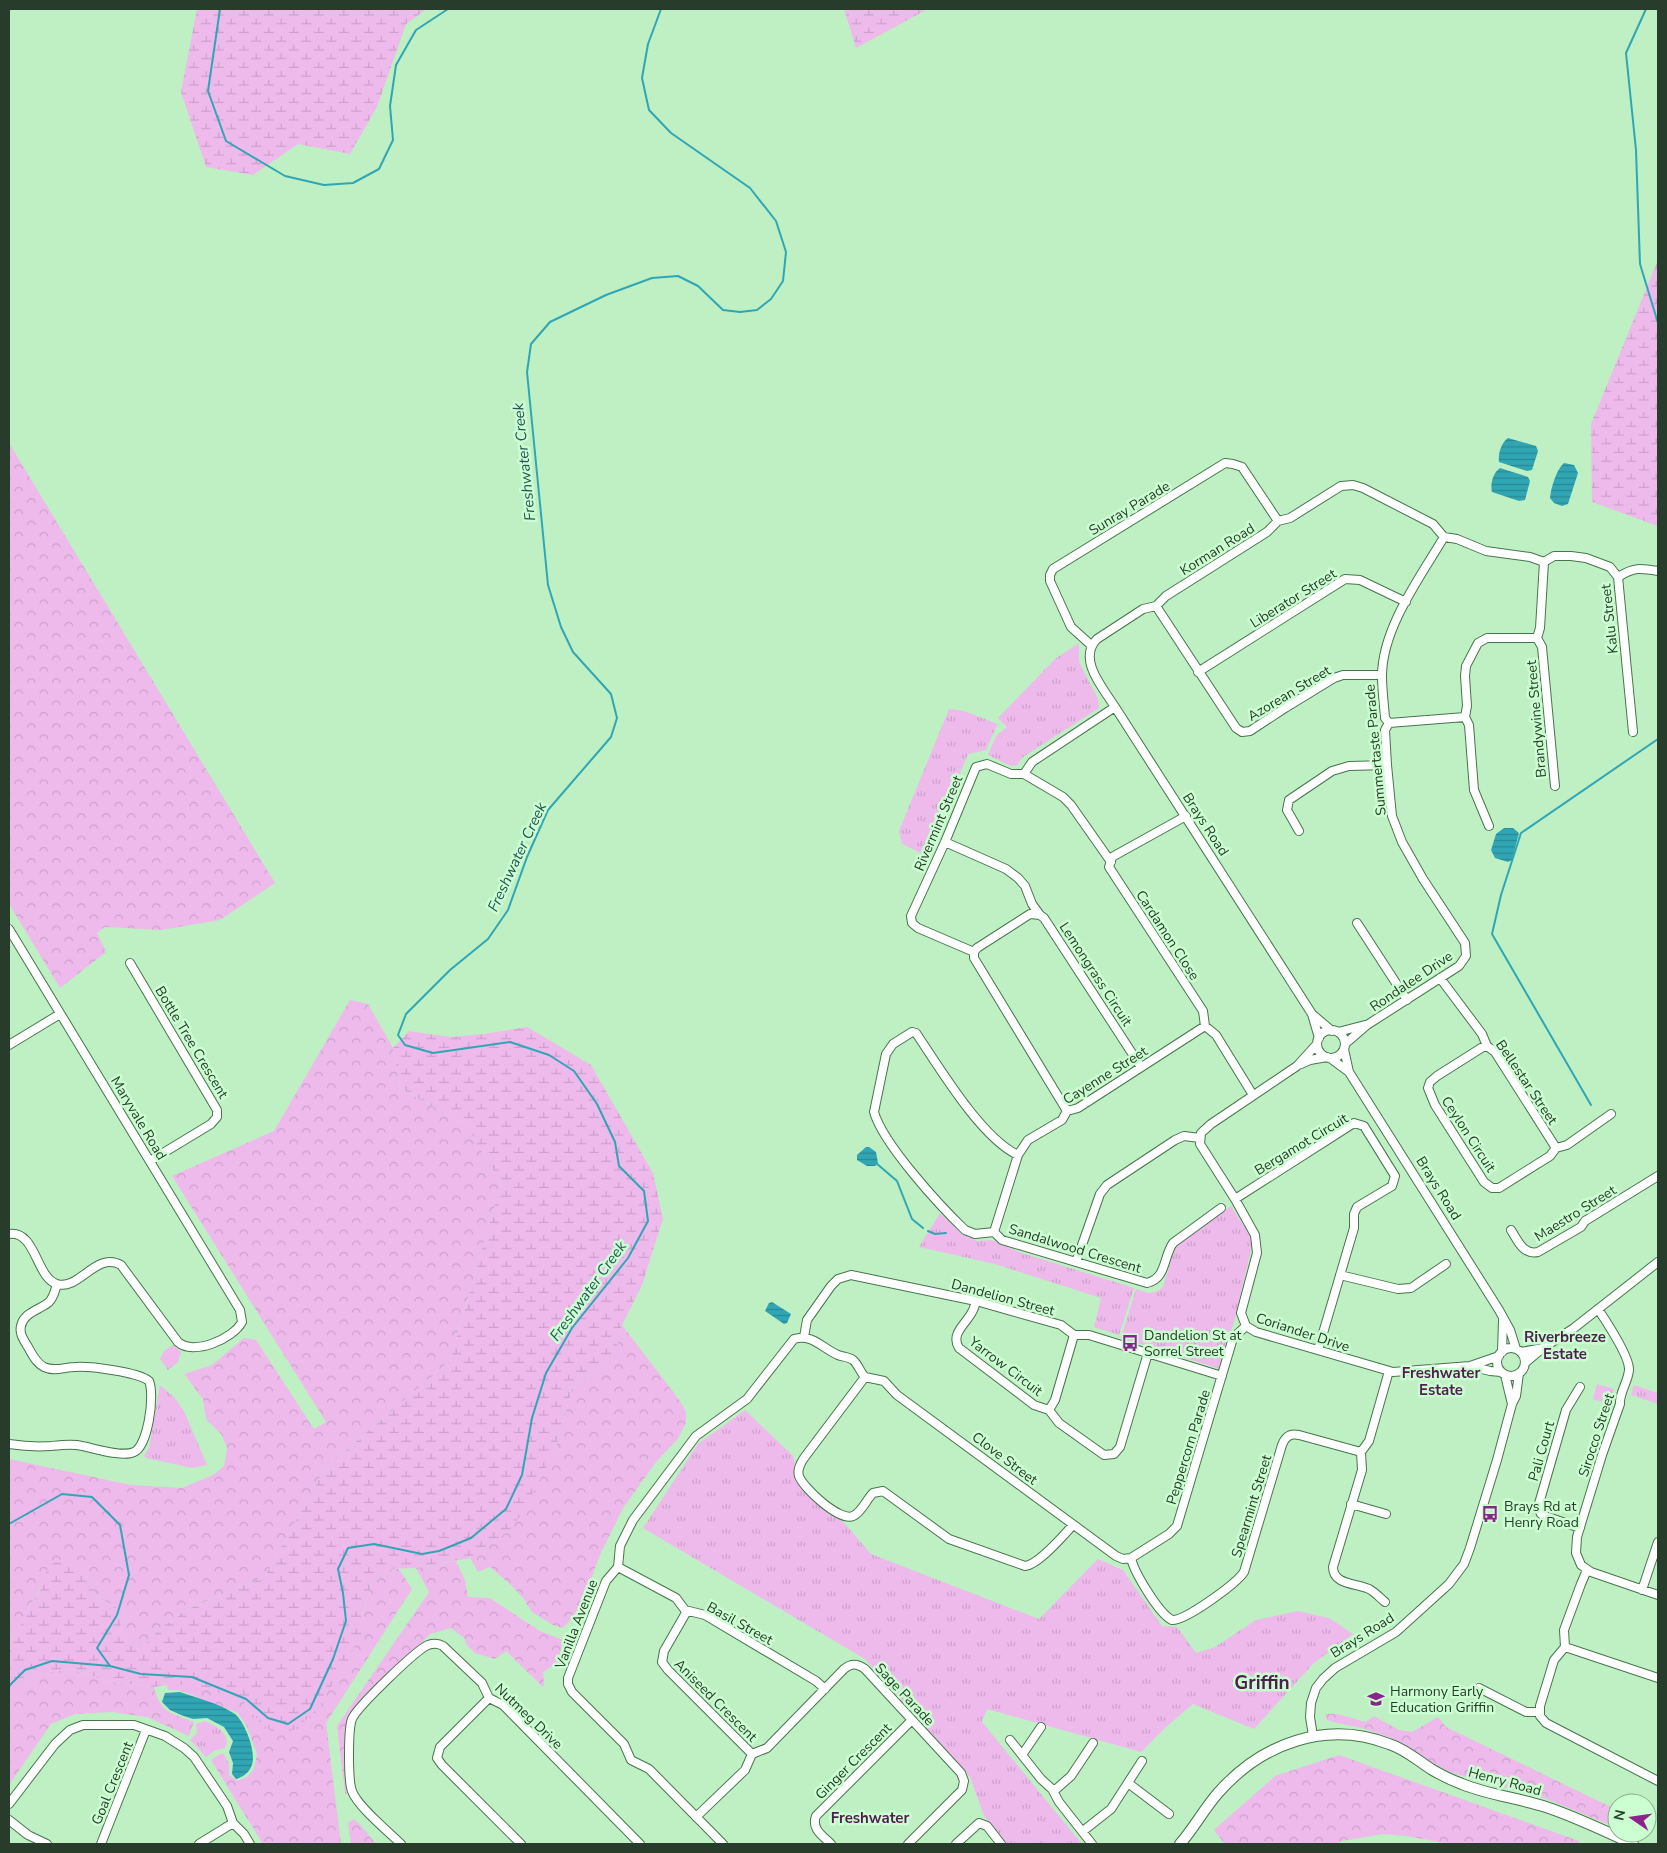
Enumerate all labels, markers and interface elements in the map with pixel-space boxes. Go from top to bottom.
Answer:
water label: Freshwater Creek [508,401,540,522]
street label: Sunray Parade [1085,477,1173,540]
street label: Korman Road [1176,519,1258,580]
street label: Liberator Street [1247,564,1340,633]
street label: Kalu Street [1596,583,1623,655]
street label: Brandywine Street [1522,659,1551,778]
street label: Azorean Street [1244,661,1334,726]
street label: Summertaste Parade [1360,683,1391,817]
street label: Rivermint Street [910,772,967,874]
street label: Brays Road [1178,789,1233,860]
water label: Freshwater Creek [483,799,551,915]
street label: Cardamon Close [1131,887,1204,984]
street label: Lemongrass Circuit [1055,919,1136,1030]
street label: Rondalee Drive [1366,947,1457,1016]
street label: Bottle Tree Crescent [151,983,233,1102]
street label: Bellestar Street [1491,1036,1562,1128]
street label: Cayenne Street [1059,1042,1151,1109]
street label: Maryvale Road [106,1073,171,1164]
street label: Ceylon Circuit [1437,1093,1500,1176]
street label: Bergamot Circuit [1251,1109,1352,1180]
street label: Brays Road [1412,1153,1466,1224]
street label: Maestro Street [1531,1181,1620,1246]
street label: Sandalwood Crescent [1006,1219,1144,1278]
water label: Freshwater Creek [545,1237,631,1345]
street label: Dandelion Street [949,1275,1057,1320]
street label: Coriander Drive [1253,1308,1352,1357]
place label: Dandelion St at Sorrel Street [1144,1326,1242,1361]
district label: Riverbreeze Estate [1524,1327,1606,1364]
street label: Yarrow Circuit [964,1332,1047,1400]
bus stop icon: Dandelion St at Sorrel Street [1120,1333,1140,1353]
district label: Freshwater Estate [1402,1363,1480,1400]
street label: Peppercorn Parade [1162,1387,1215,1507]
street label: Sirocco Street [1574,1391,1619,1479]
street label: Pali Court [1524,1419,1559,1483]
street label: Clove Street [968,1427,1041,1489]
street label: Spearmint Street [1227,1452,1276,1560]
place label: Brays Rd at Henry Road [1504,1497,1579,1532]
bus stop icon: Brays Rd at Henry Road [1480,1504,1500,1524]
street label: Vanilla Avenue [550,1577,602,1673]
street label: Basil Street [703,1597,776,1649]
street label: Brays Road [1327,1608,1398,1662]
street label: Aniseed Crescent [670,1655,761,1746]
street label: Sage Parade [871,1659,939,1730]
district label: Griffin [1234,1670,1290,1696]
street label: Nutmeg Drive [491,1679,567,1754]
place label: Harmony Early Education Griffin [1390,1682,1494,1717]
school or university icon: Harmony Early Education Griffin [1366,1689,1386,1709]
street label: Ginger Crescent [811,1719,896,1804]
street label: Goal Crescent [87,1739,138,1828]
street label: Henry Road [1466,1763,1543,1800]
north arrow [1607,1793,1657,1843]
district label: Freshwater [831,1808,909,1828]
text: N [1609,1808,1630,1822]

